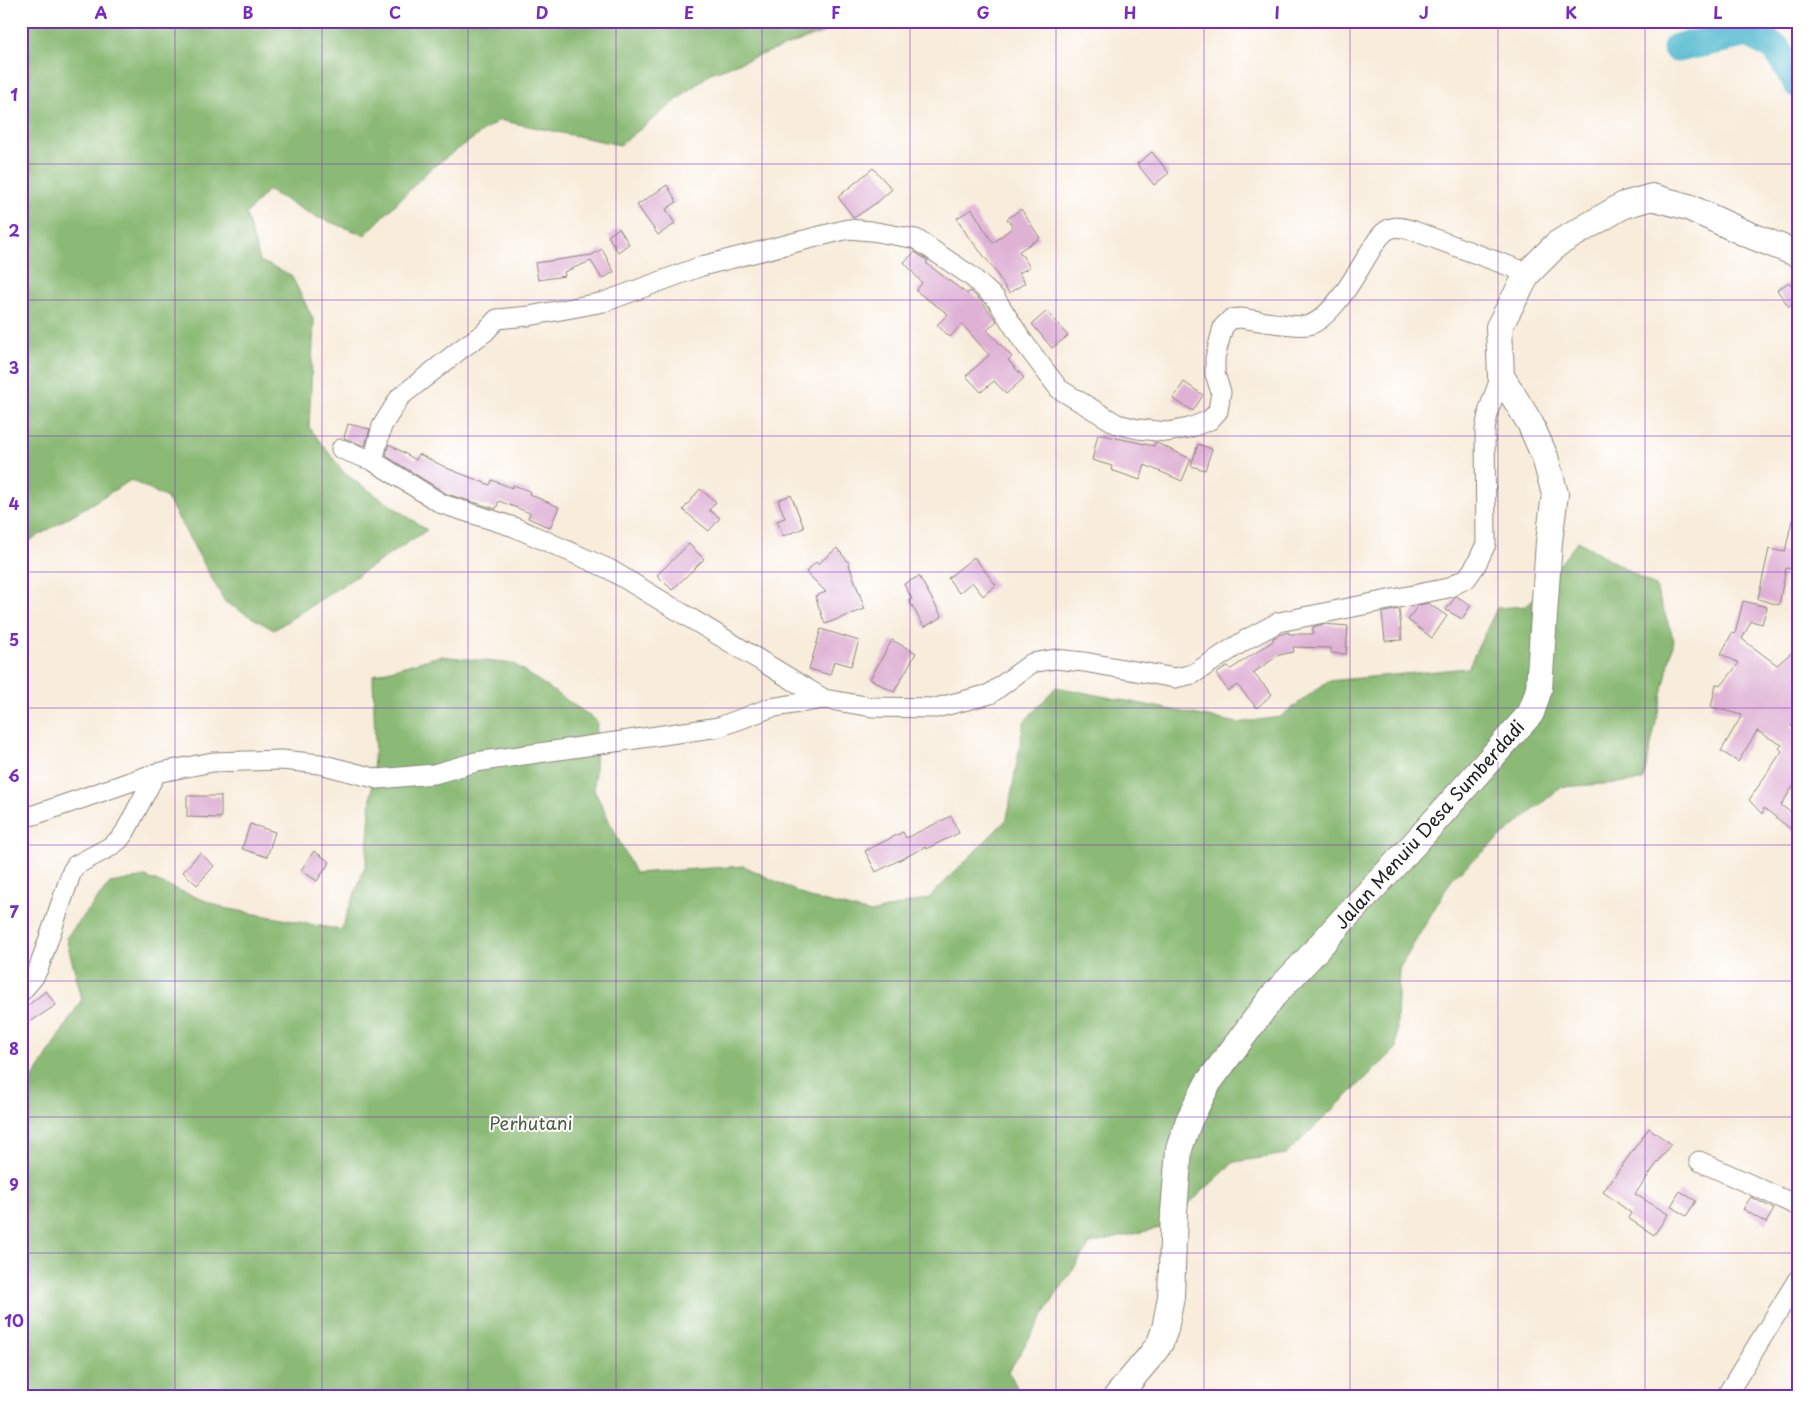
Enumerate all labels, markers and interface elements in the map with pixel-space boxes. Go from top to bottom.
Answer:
text: A [95,0,108,24]
text: B [243,0,254,24]
text: C [389,0,401,24]
text: D [536,0,548,24]
text: E [684,0,694,24]
text: F [831,0,841,24]
text: G [976,0,990,24]
text: H [1124,0,1136,24]
text: I [1274,0,1280,24]
text: J [1419,0,1429,24]
text: K [1565,0,1577,24]
text: L [1713,0,1723,24]
text: 1 [10,82,18,106]
text: 2 [8,218,20,242]
text: 3 [9,355,19,379]
text: 4 [9,491,20,515]
text: 5 [9,627,19,651]
street label: Jalan Menuiu Desa Sumberdadi [1327,713,1530,935]
text: 6 [8,763,20,787]
text: 7 [9,899,19,923]
text: 8 [9,1036,19,1060]
park label: Perhutani [489,1109,573,1136]
text: 9 [9,1172,19,1196]
text: 10 [4,1308,24,1332]

